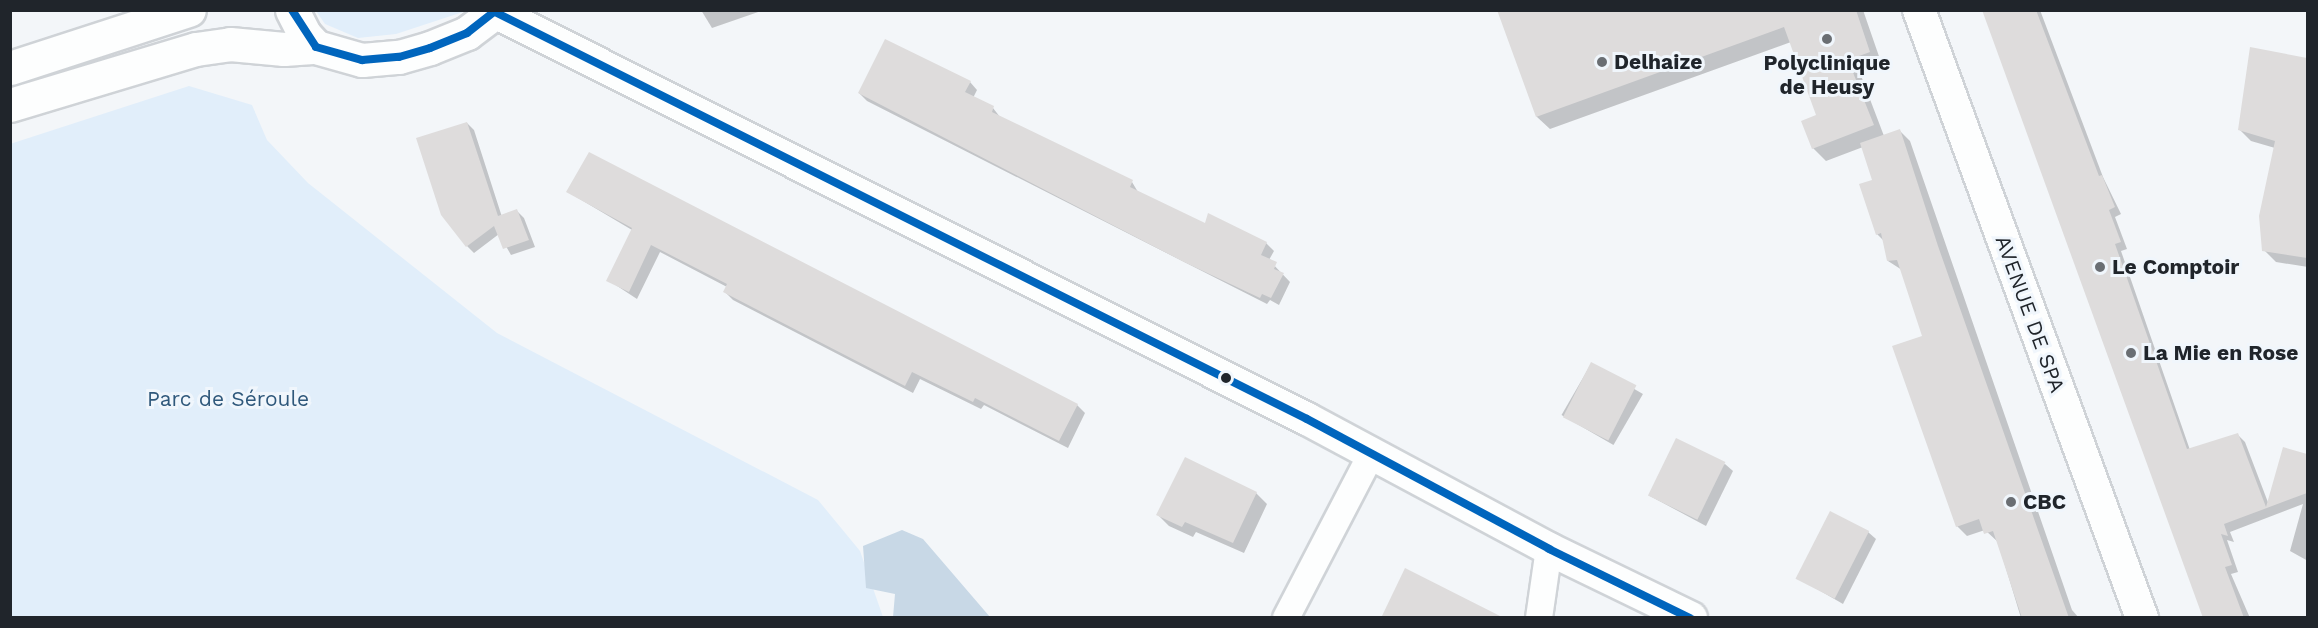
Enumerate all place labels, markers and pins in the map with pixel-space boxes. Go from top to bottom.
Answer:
marker: Polyclinique de Heusy [1818,30,1836,48]
place label: Delhaize [1614,49,1702,75]
place label: Polyclinique de Heusy [1764,50,1890,100]
marker: Delhaize [1595,55,1609,69]
place label: Le Comptoir [2112,254,2239,280]
marker: Le Comptoir [2093,260,2107,274]
place label: La Mie en Rose [2143,340,2299,366]
marker: La Mie en Rose [2124,346,2138,360]
unlabelled marker [1220,372,1232,384]
place label: CBC [2023,489,2066,515]
marker: CBC [2004,495,2018,509]

